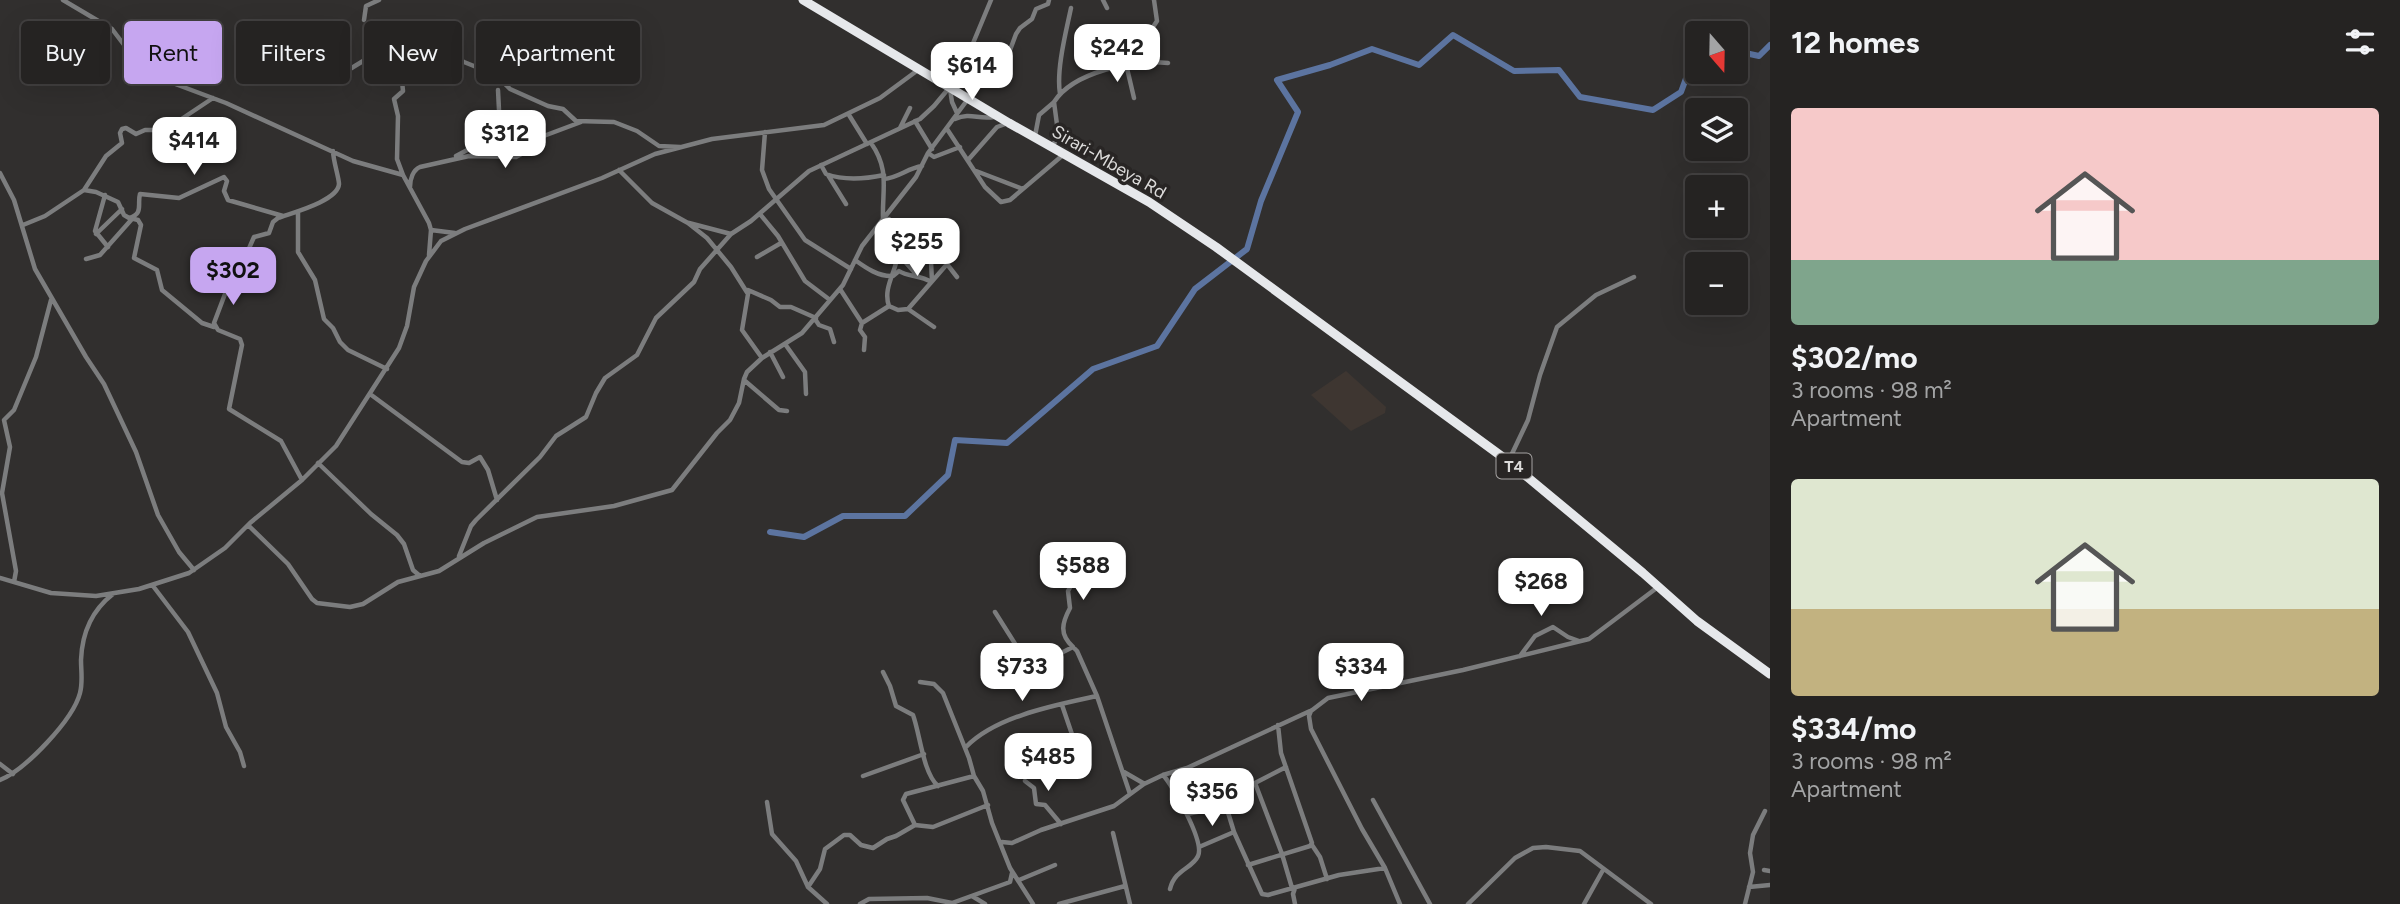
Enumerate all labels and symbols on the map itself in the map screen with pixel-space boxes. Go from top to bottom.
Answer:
north arrow [1685,21,1748,84]
pin: $242 [1076,24,1158,84]
pin: $614 [931,42,1013,102]
pin: $312 [464,110,546,170]
pin: $414 [153,118,235,177]
street label: Sirari-Mbeya Rd [1048,120,1170,204]
pin: $255 [876,218,958,278]
pin: $302 [192,247,274,307]
road number: T4 [1496,453,1532,478]
pin: $588 [1042,542,1124,602]
pin: $268 [1500,558,1582,618]
pin: $733 [981,644,1063,703]
pin: $334 [1320,644,1402,703]
pin: $485 [1007,734,1089,793]
pin: $356 [1171,768,1253,828]

